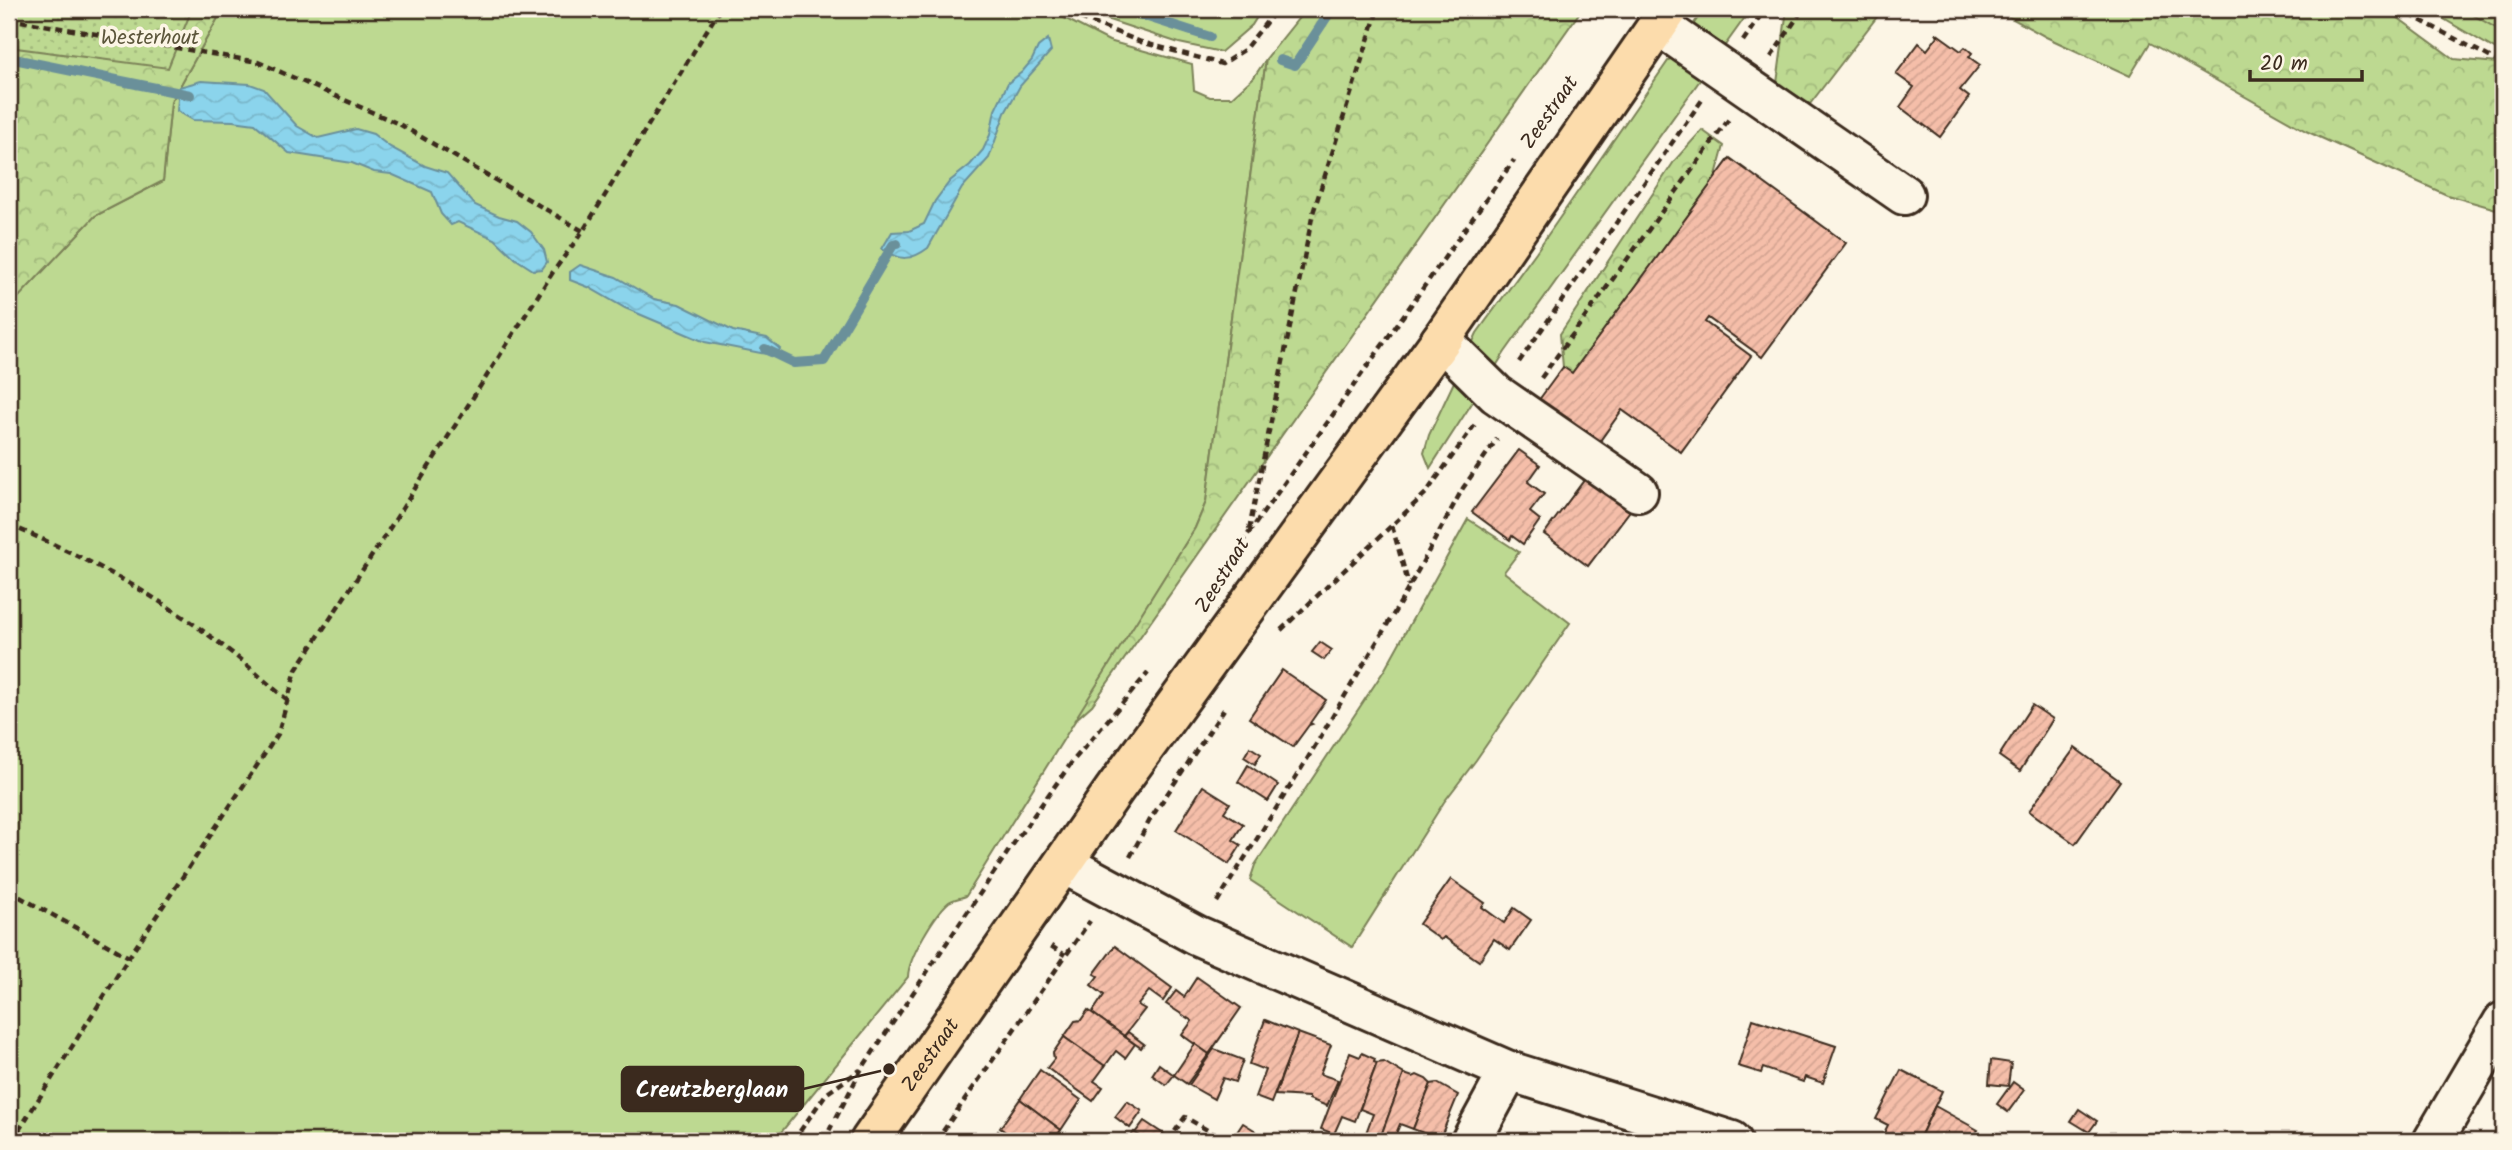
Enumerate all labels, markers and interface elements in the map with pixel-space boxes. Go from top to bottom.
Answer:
park label: Westerhout [101,22,200,55]
scale bar [2250,38,2362,82]
text: 20 m [2260,48,2308,81]
street label: Zeestraat [1513,68,1588,157]
street label: Zeestraat [1187,531,1260,620]
street label: Zeestraat [894,1011,969,1099]
callout: Creutzberglaan [622,1067,803,1111]
text: Creutzberglaan [636,1073,788,1109]

